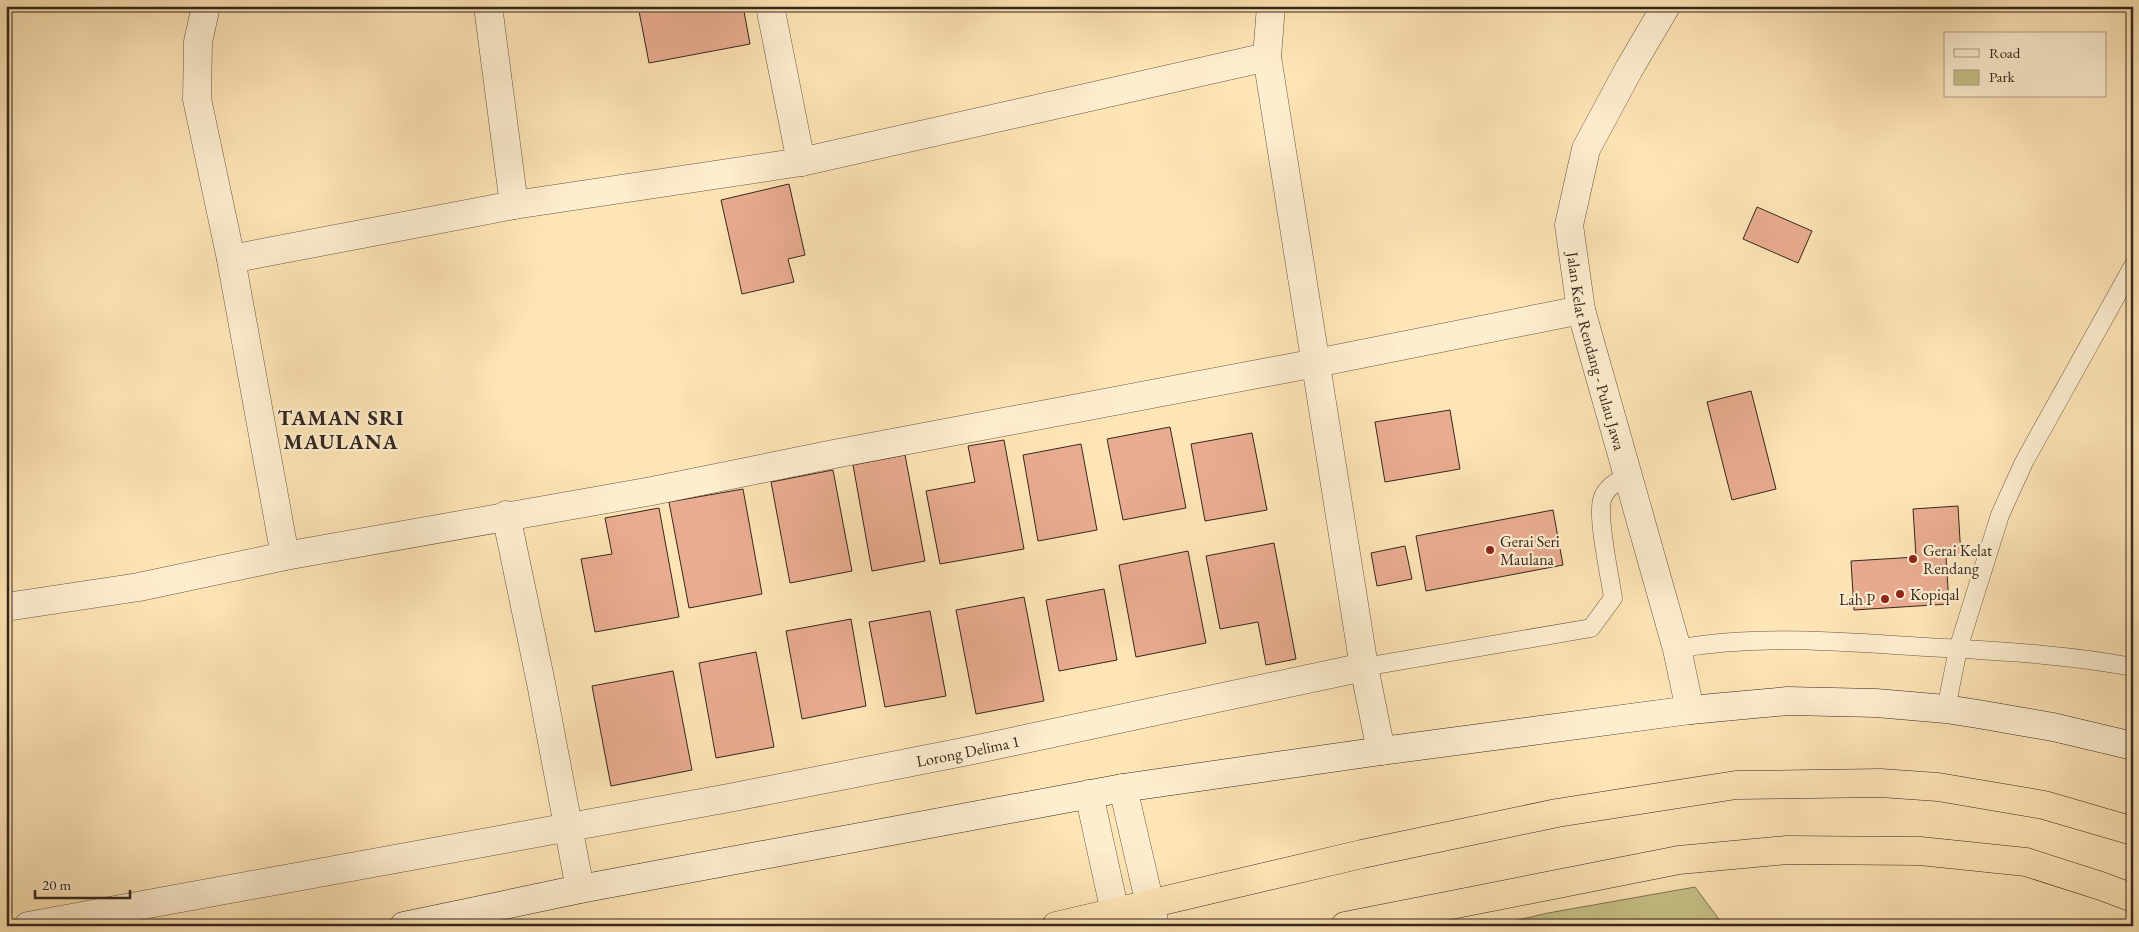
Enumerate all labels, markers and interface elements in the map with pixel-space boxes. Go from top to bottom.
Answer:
legend [1944,32,2106,98]
text: Road [1989,43,2021,62]
text: Park [1989,67,2016,86]
street label: Jalan Kelat Rendang - Pulau Jawa [1562,249,1630,453]
district label: TAMAN SRI MAULANA [278,404,405,455]
place label: Gerai Seri Maulana [1500,531,1560,570]
place label: Gerai Kelat Rendang [1923,540,1992,579]
marker: Gerai Seri Maulana [1484,544,1496,556]
marker: Gerai Kelat Rendang [1907,553,1919,565]
place label: Kopiqal [1910,584,1960,605]
marker: Kopiqal [1894,588,1906,600]
place label: Lah P [1839,589,1875,610]
marker: Lah P [1879,593,1891,605]
street label: Lorong Delima 1 [914,730,1021,772]
scale bar [35,867,130,899]
text: 20 m [42,875,71,894]

